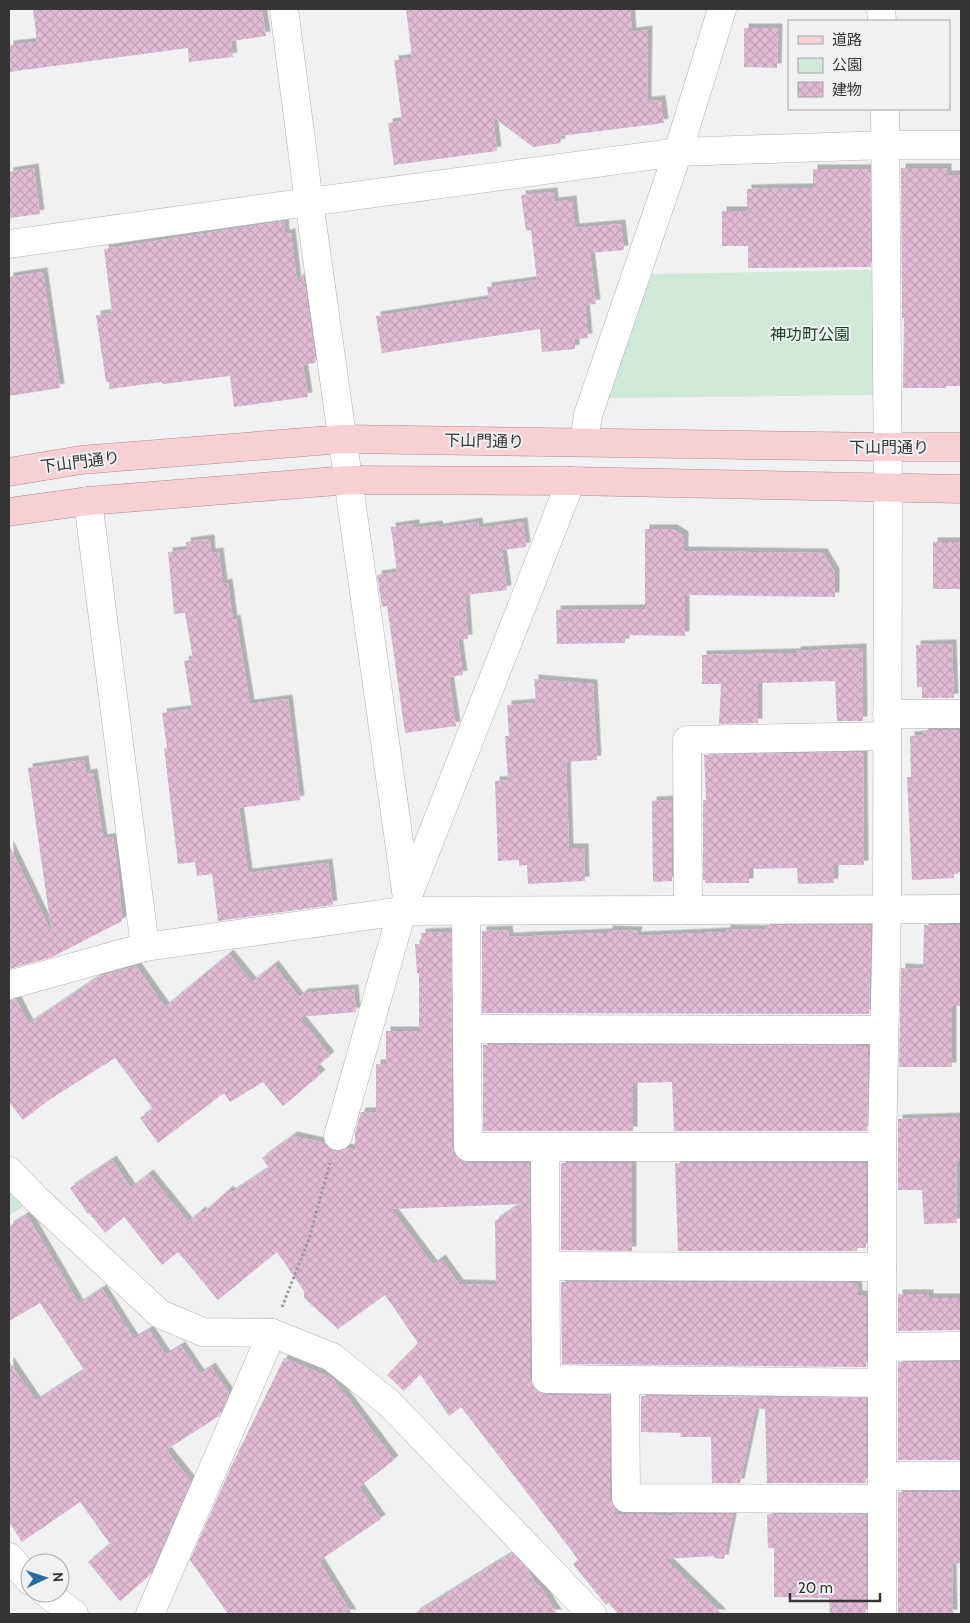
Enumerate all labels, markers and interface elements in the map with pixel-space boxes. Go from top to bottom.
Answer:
legend [788,20,950,110]
text: 道路 [832,31,862,49]
text: 公園 [832,56,862,74]
text: 建物 [832,81,862,99]
park label: 神功町公園 [770,325,850,344]
street label: 下山門通り [444,431,524,451]
street label: 下山門通り [849,438,929,457]
street label: 下山門通り [39,448,121,476]
north arrow [20,1553,70,1603]
scale bar [790,1570,880,1602]
text: N [49,1572,67,1583]
text: 20 m [798,1579,833,1597]

